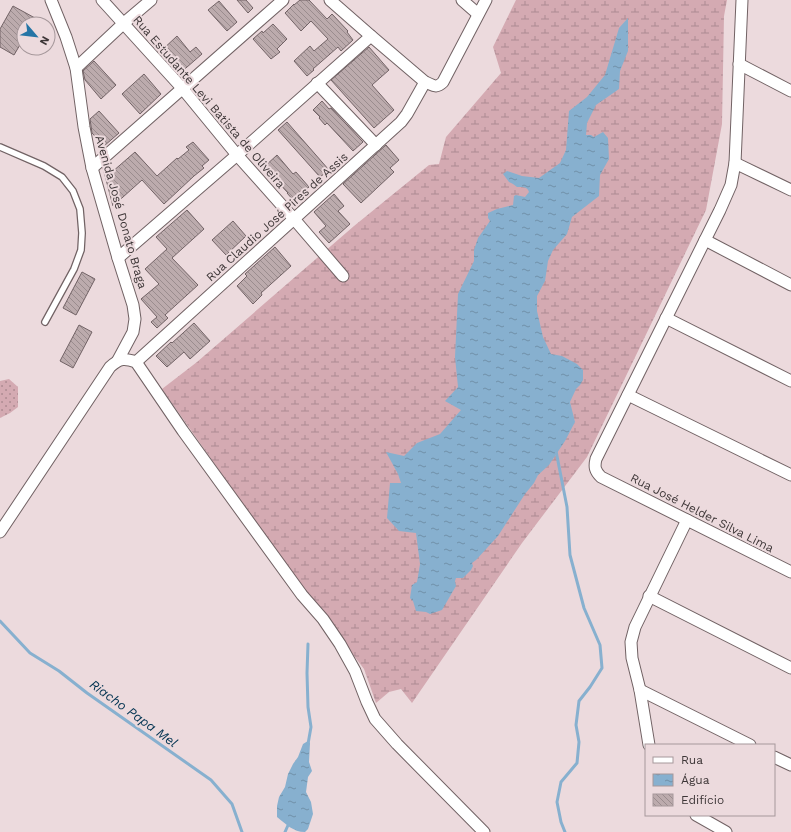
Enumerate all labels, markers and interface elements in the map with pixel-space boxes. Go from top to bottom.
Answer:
street label: Rua Estudante Levi Batista de Oliveira [130,13,288,191]
north arrow [16,16,56,56]
text: N [37,34,52,47]
street label: Avenida José Donato Braga [92,134,150,291]
street label: Rua Claudio José Pires de Assis [203,150,351,284]
street label: Rua José Helder Silva Lima [628,471,776,555]
water label: Riacho Papa Mel [87,677,181,750]
legend [645,744,775,816]
text: Rua [681,753,703,767]
text: Água [681,773,710,787]
text: Edifício [681,793,724,807]

